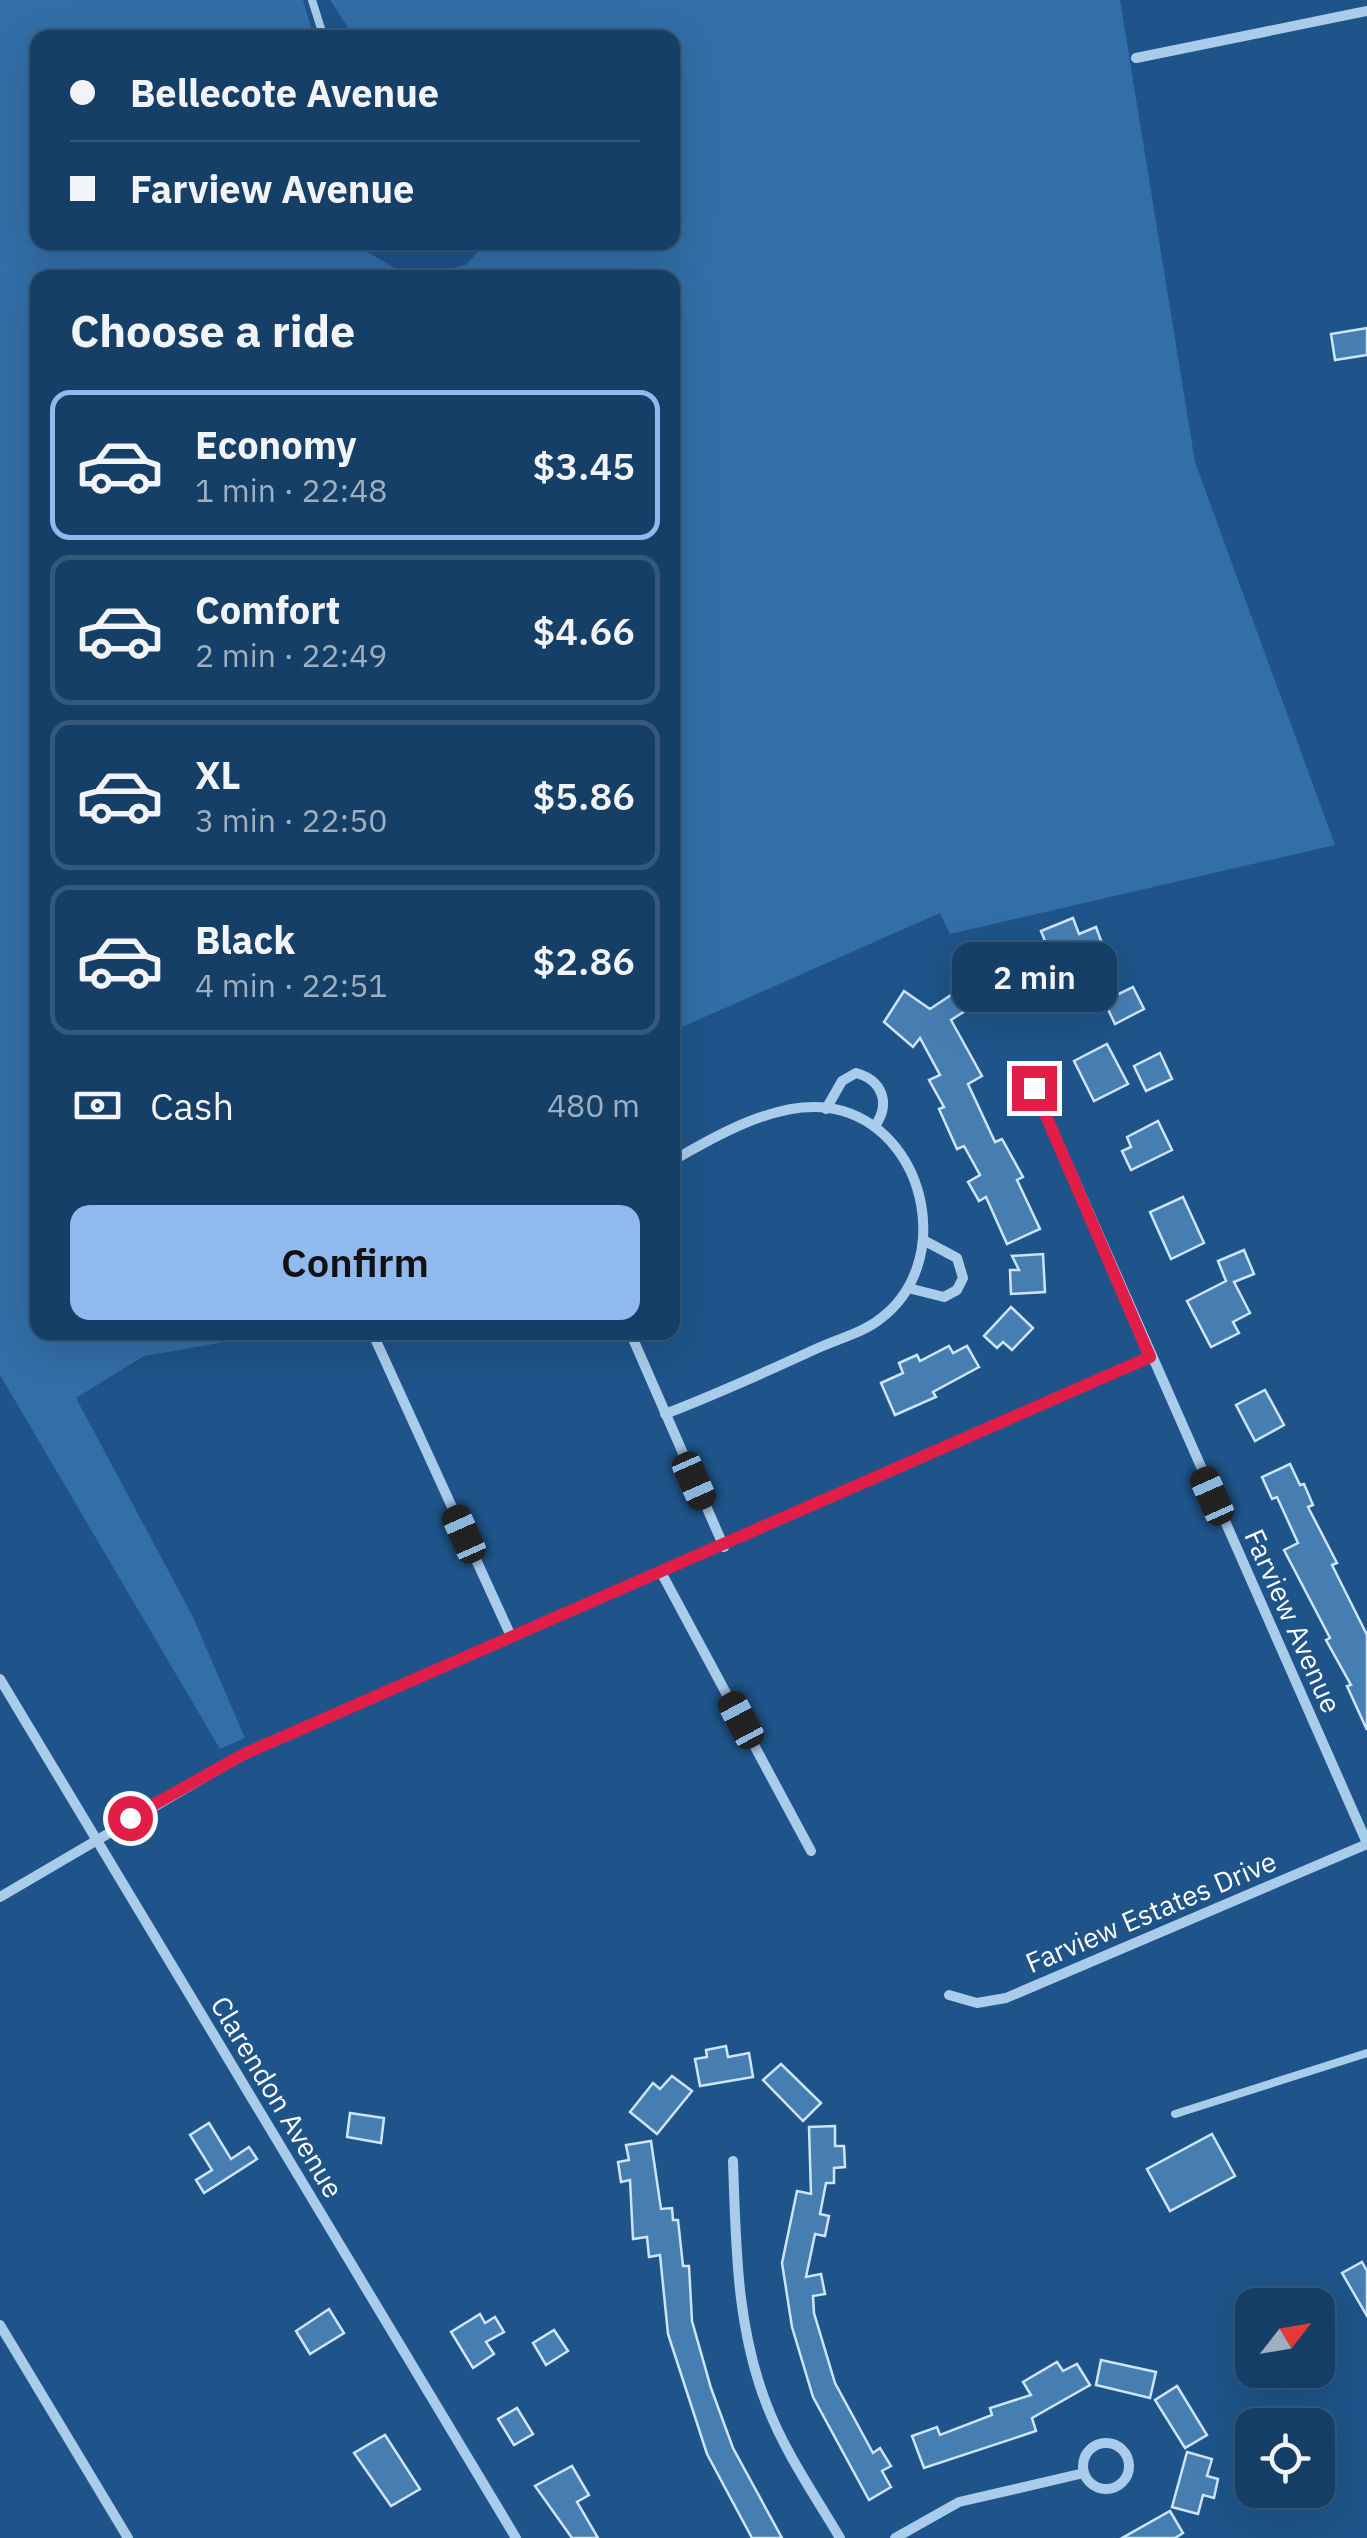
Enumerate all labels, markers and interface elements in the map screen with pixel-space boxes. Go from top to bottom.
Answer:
text: Bellecote Avenue [130,68,439,117]
text: Farview Avenue [130,164,414,213]
text: Choose a ride [70,301,355,359]
icon: car [75,420,165,510]
text: Economy [195,420,357,469]
text: $3.45 [532,441,635,490]
text: 1 min · 22:48 [195,469,388,511]
icon: car [75,585,165,675]
text: Comfort [195,585,340,634]
text: $4.66 [532,606,635,655]
text: 2 min · 22:49 [195,634,388,676]
icon: car [75,750,165,840]
text: XL [195,750,241,799]
text: $5.86 [532,771,635,820]
text: 3 min · 22:50 [195,799,388,841]
icon: car [75,915,165,1005]
text: Black [195,915,295,964]
text: $2.86 [532,936,635,985]
callout: 2 min [952,943,1116,1013]
text: 2 min [993,956,1076,998]
text: 4 min · 22:51 [195,964,388,1006]
route end [1012,1066,1057,1111]
icon: cash [70,1078,125,1133]
text: Cash [150,1081,234,1130]
text: 480 m [547,1084,640,1126]
button: Confirm [70,1205,640,1320]
car [668,1447,720,1515]
car [1186,1462,1238,1530]
car [438,1500,490,1568]
street label: Farview Avenue [1236,1523,1351,1719]
car [714,1686,768,1754]
route start [108,1796,153,1841]
street label: Farview Estates Drive [1020,1842,1282,1981]
street label: Clarendon Avenue [203,1989,352,2205]
north arrow [1235,2288,1335,2388]
map controls [1235,2288,1335,2508]
button: locate [1235,2408,1335,2508]

